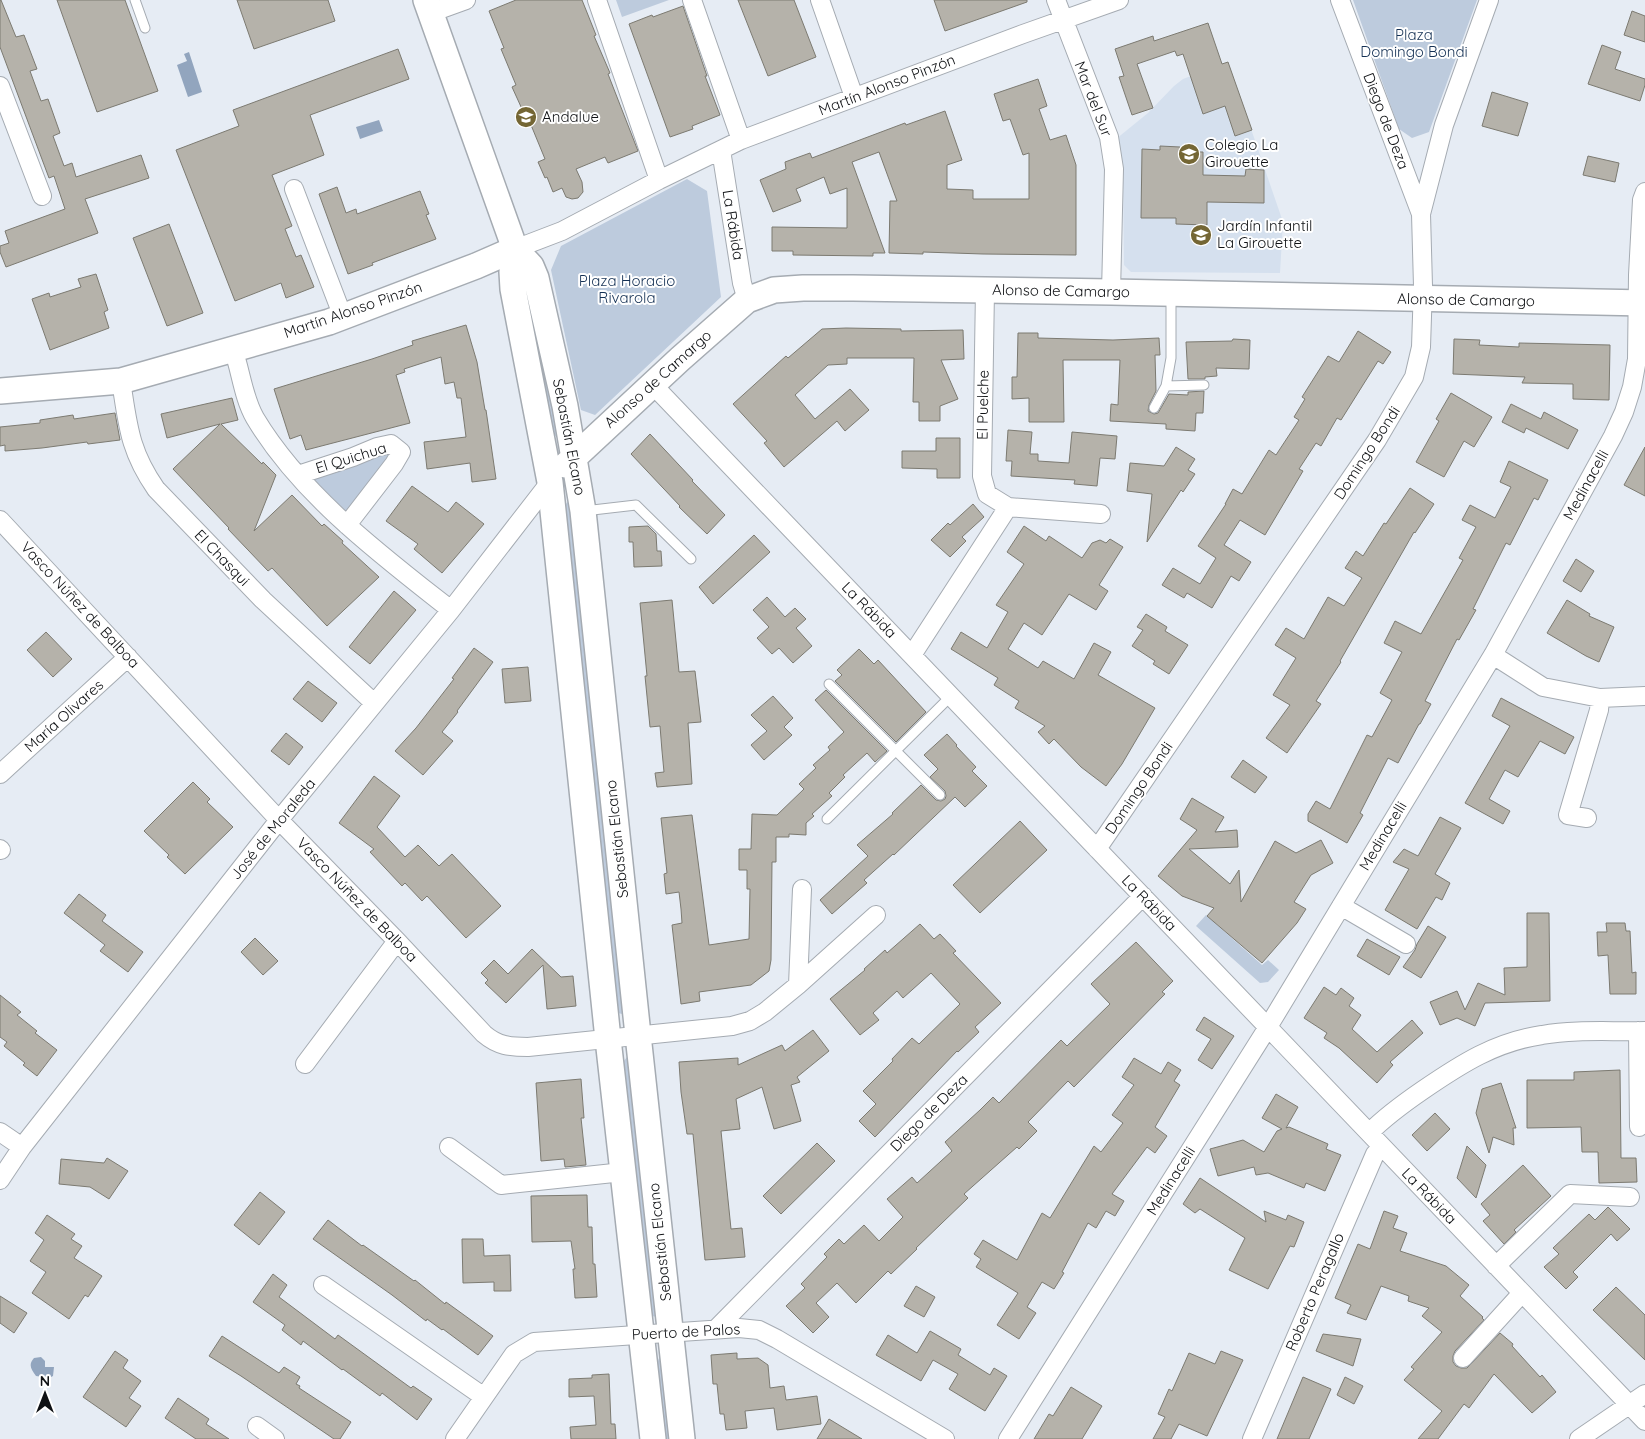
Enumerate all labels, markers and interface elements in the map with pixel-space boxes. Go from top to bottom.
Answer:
park label: Plaza Domingo Bondi [1360,25,1468,61]
street label: Martín Alonso Pinzón [816,50,958,119]
street label: Mar del Sur [1070,58,1117,139]
street label: Diego de Deza [1359,70,1414,172]
school or university icon: Andalue [514,105,538,129]
place label: Andalue [542,107,599,126]
place label: Colegio La Girouette [1205,135,1278,171]
school or university icon: Colegio La Girouette [1177,142,1201,166]
street label: La Rábida [719,188,748,261]
place label: Jardín Infantil La Girouette [1217,216,1313,252]
school or university icon: Jardín Infantil La Girouette [1189,223,1213,247]
park label: Plaza Horacio Rivarola [579,271,675,307]
street label: Martín Alonso Pinzón [281,277,424,342]
street label: Alonso de Camargo [992,280,1130,301]
street label: Alonso de Camargo [1397,289,1535,310]
street label: Alonso de Camargo [600,325,715,432]
street label: El Puelche [972,370,993,440]
street label: Sebastián Elcano [549,377,590,497]
street label: Domingo Bondi [1329,402,1404,503]
street label: El Quichua [313,438,389,477]
street label: Medinacelli [1559,446,1613,523]
street label: El Chasqui [191,525,254,590]
street label: Vasco Núñez de Balboa [17,538,144,672]
street label: La Rábida [838,578,901,642]
street label: María Olivares [20,675,107,756]
street label: Domingo Bondi [1101,738,1177,838]
street label: José de Moraleda [226,774,319,883]
street label: Sebastián Elcano [601,779,632,899]
street label: Medinacelli [1355,798,1411,874]
street label: Vasco Núñez de Balboa [293,833,422,966]
street label: La Rábida [1118,871,1181,935]
street label: Diego de Deza [886,1070,971,1155]
street label: Medinacelli [1142,1143,1199,1219]
street label: La Rábida [1398,1164,1461,1228]
street label: Sebastián Elcano [644,1182,675,1302]
street label: Roberto Peragallo [1281,1230,1348,1354]
street label: Puerto de Palos [631,1319,741,1344]
north arrow [20,1369,70,1419]
text: N [40,1372,50,1390]

